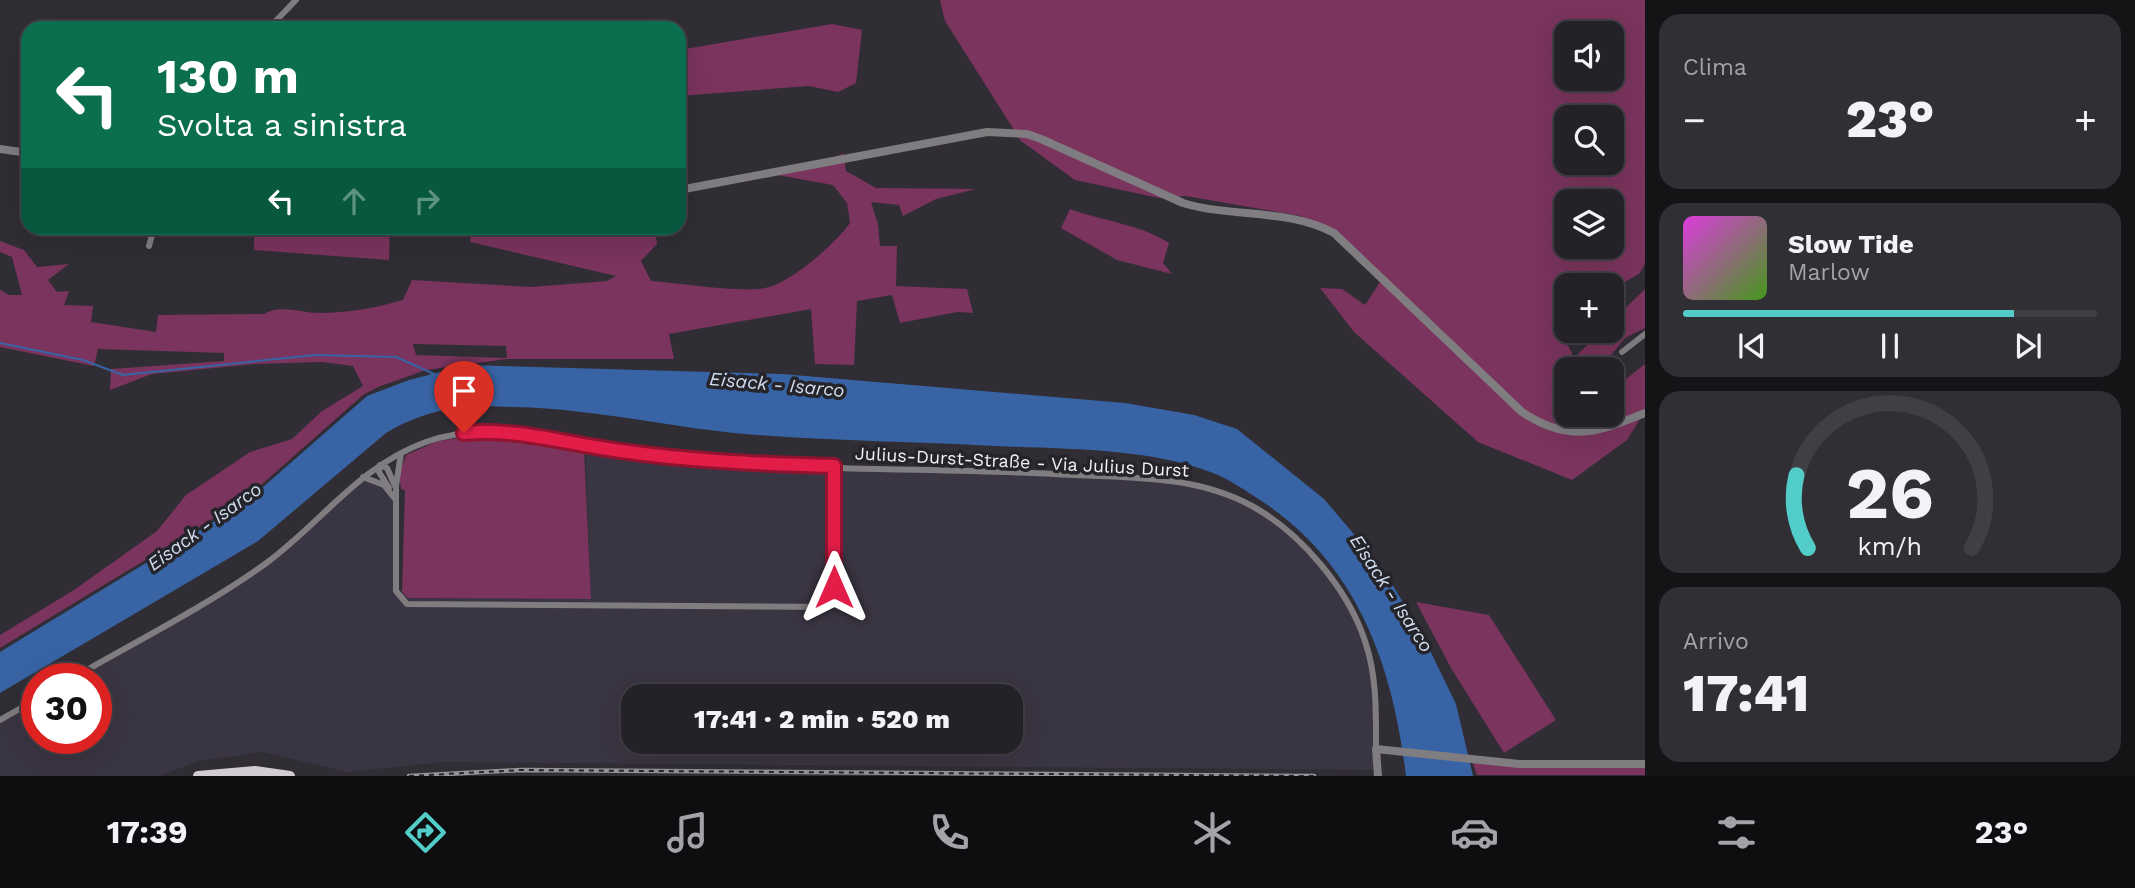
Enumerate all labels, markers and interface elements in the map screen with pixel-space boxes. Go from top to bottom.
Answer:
map controls [1554,21,1624,427]
button: sound [1554,21,1624,91]
text: 130 m [157,47,299,105]
icon: left [42,49,133,140]
text: Clima [1683,54,1747,81]
text: 23° [1846,89,1934,150]
text: − [1683,98,1706,142]
text: + [2074,98,2097,142]
button: search [1554,105,1624,175]
text: Svolta a sinistra [157,106,407,144]
icon: left [262,182,300,220]
icon: ahead [335,182,373,220]
icon: right [408,182,446,220]
button: layers [1554,189,1624,259]
text: Slow Tide [1788,229,1914,259]
text: Marlow [1788,259,1870,286]
button: + [1554,273,1624,343]
icon: previous [1733,327,1771,365]
icon: pause [1871,327,1909,365]
icon: next [2009,327,2047,365]
button: − [1554,357,1624,427]
pin [434,361,494,433]
water label: Eisack - Isarco [708,367,846,402]
icon: arrive [445,372,483,410]
street label: Julius-Durst-Straße - Via Julius Durst [854,442,1190,481]
text: 26 [1846,451,1934,537]
water label: Eisack - Isarco [143,477,266,576]
water label: Eisack - Isarco [1345,530,1438,656]
text: km/h [1858,532,1922,561]
position arrow [797,550,871,624]
text: Arrivo [1683,628,1749,655]
speed limit sign: 30 [21,663,112,754]
text: 17:41 [1683,663,1809,724]
text: 17:41 · 2 min · 520 m [694,704,950,734]
icon: directions [401,808,450,857]
icon: music [663,808,712,857]
icon: phone [925,808,974,857]
icon: climate [1188,808,1237,857]
icon: car [1450,808,1499,857]
icon: filters [1712,808,1761,857]
text: 17:39 [107,813,188,851]
text: 23° [1974,813,2028,851]

